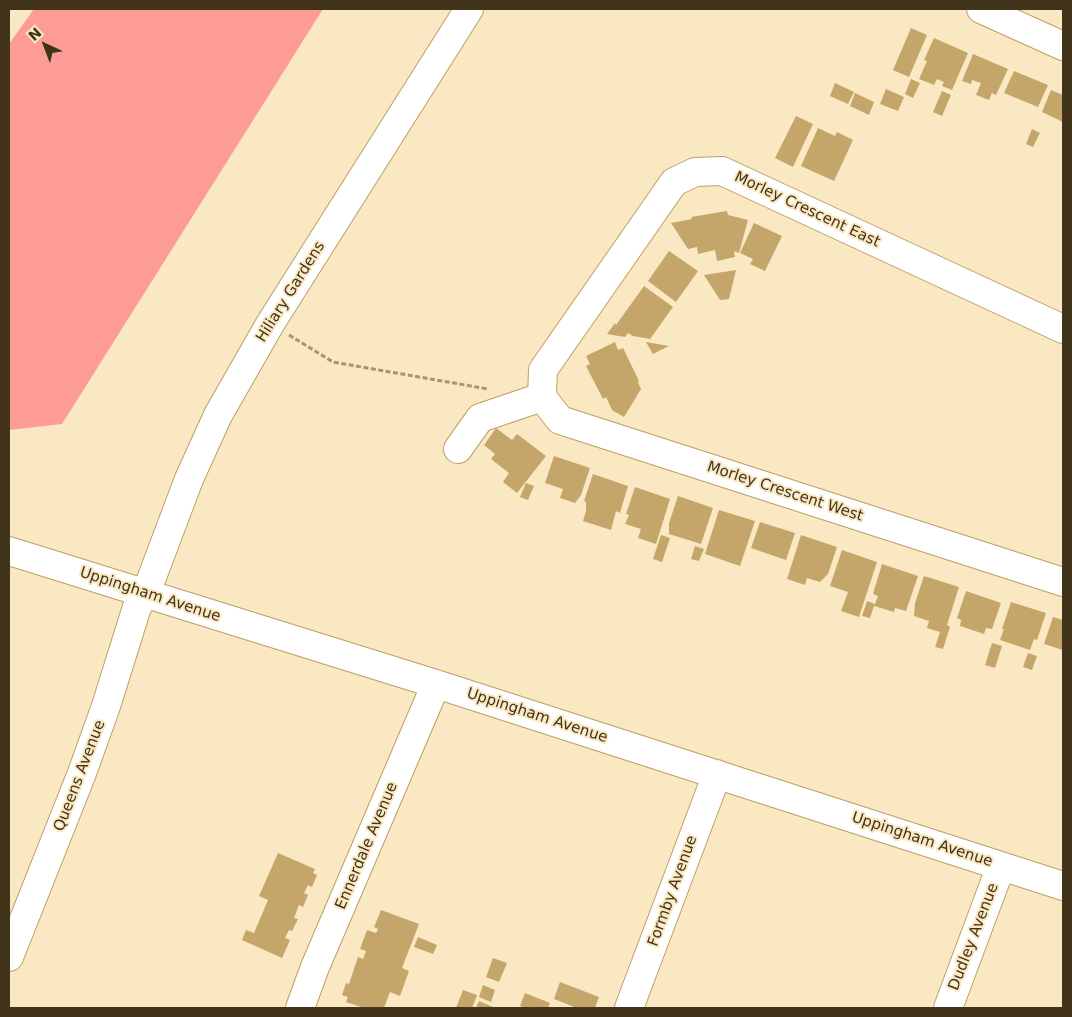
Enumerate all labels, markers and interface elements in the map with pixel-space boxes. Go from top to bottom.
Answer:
north arrow [20,20,70,70]
text: N [25,24,45,44]
street label: Morley Crescent East [731,168,883,252]
street label: Hiliary Gardens [253,238,329,346]
street label: Morley Crescent West [705,458,865,526]
street label: Uppingham Avenue [77,564,223,626]
street label: Uppingham Avenue [464,685,610,747]
street label: Queens Avenue [51,718,109,834]
street label: Ennerdale Avenue [332,780,402,912]
street label: Uppingham Avenue [849,809,995,871]
street label: Formby Avenue [645,833,701,949]
street label: Dudley Avenue [945,881,1003,993]

